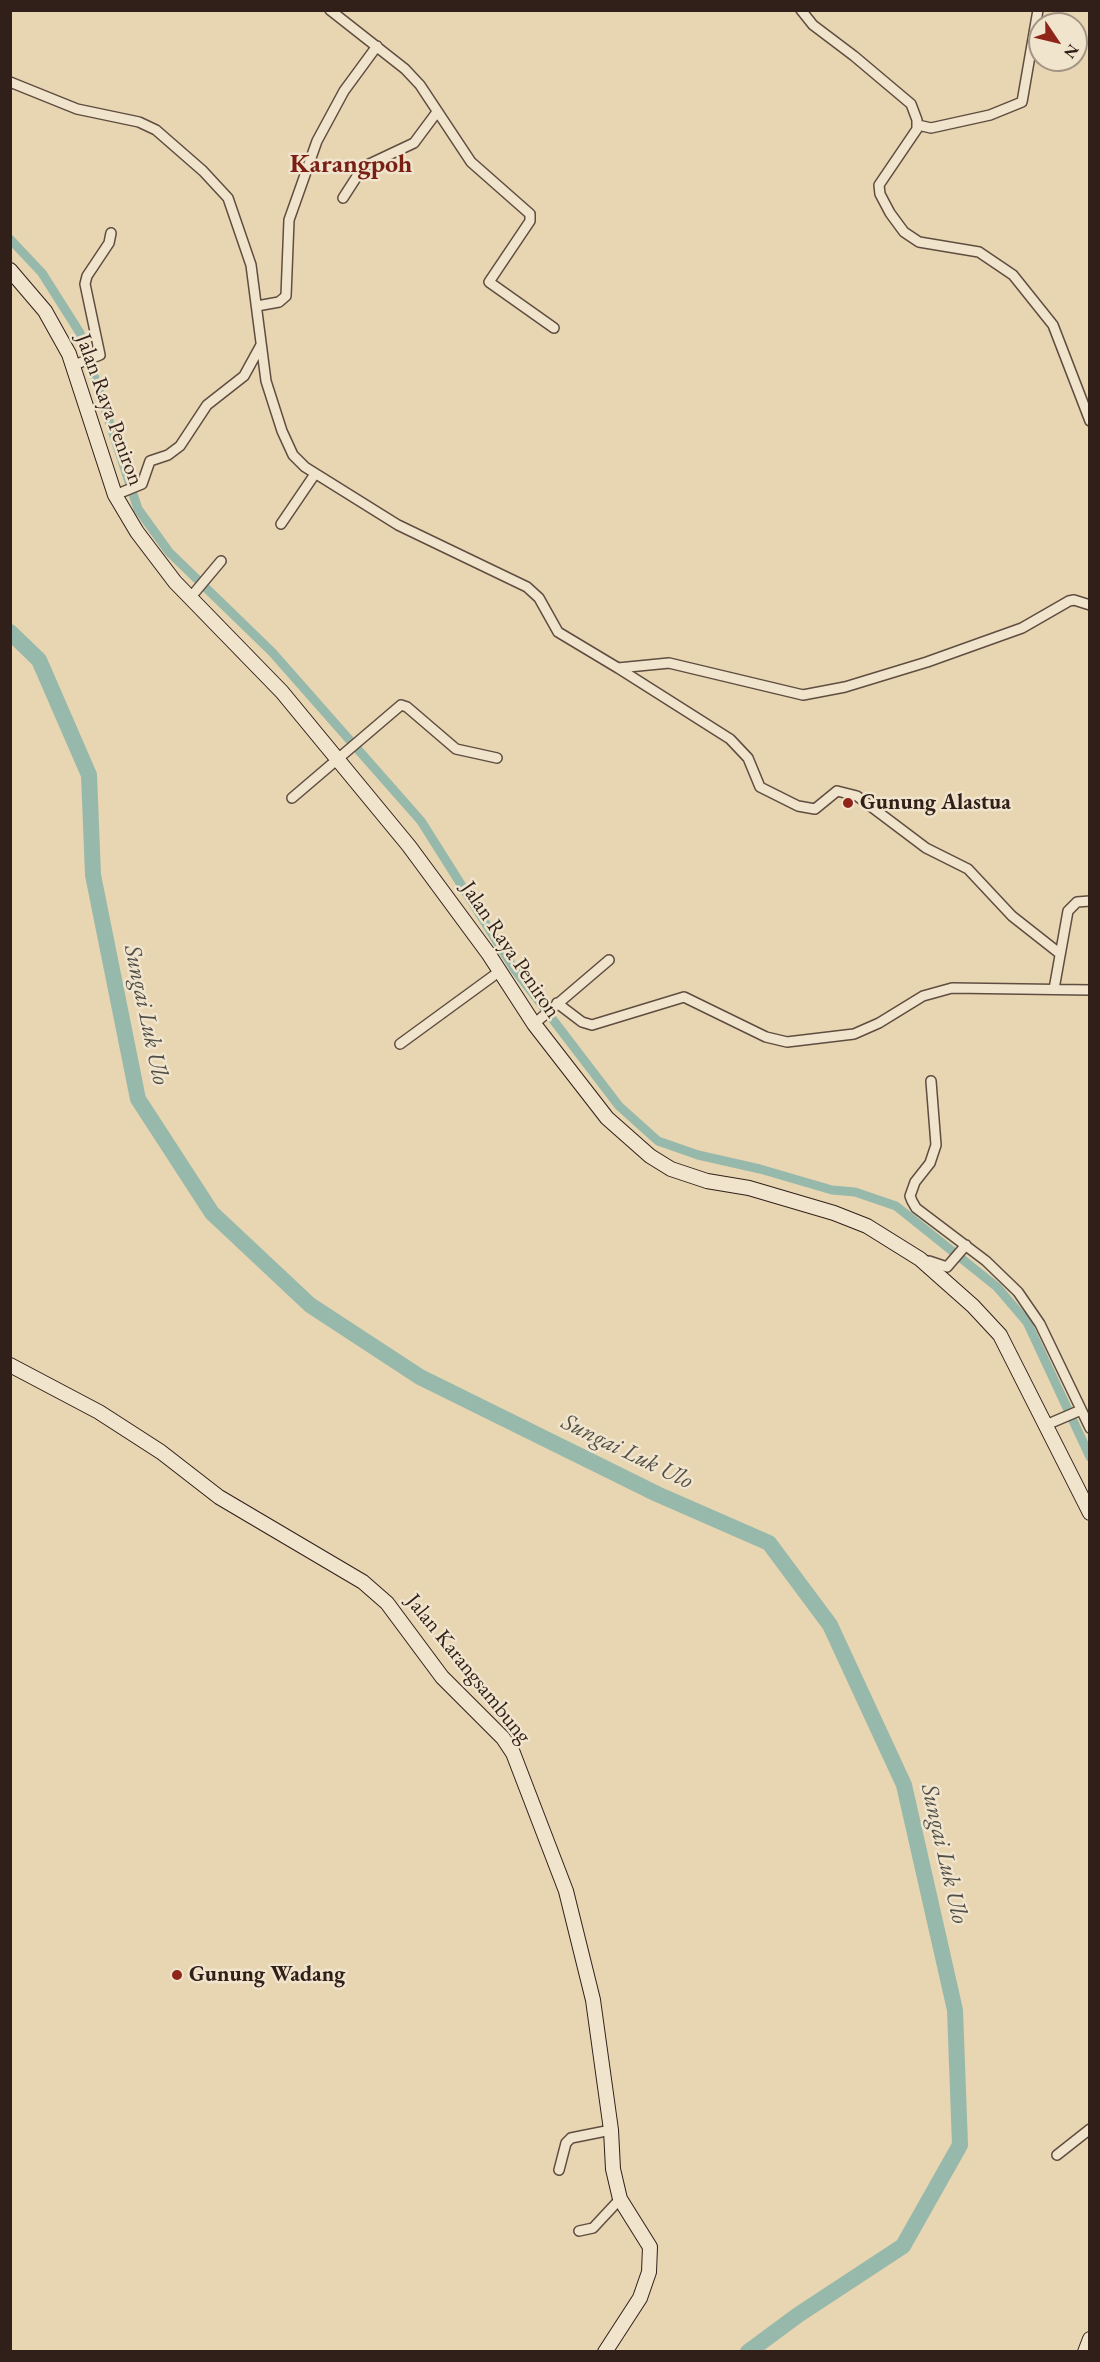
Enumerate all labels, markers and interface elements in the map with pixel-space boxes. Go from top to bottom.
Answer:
north arrow [1028,12,1088,72]
text: N [1059,40,1084,63]
district label: Karangpoh [290,149,412,181]
street label: Jalan Raya Peniron [69,331,149,489]
place label: Gunung Alastua [860,790,1011,816]
marker: Gunung Alastua [841,796,855,810]
street label: Jalan Raya Peniron [454,876,566,1024]
water label: Sungai Luk Ulo [117,942,175,1088]
water label: Sungai Luk Ulo [557,1408,697,1496]
street label: Jalan Karangsambung [400,1589,536,1749]
water label: Sungai Luk Ulo [914,1781,974,1927]
place label: Gunung Wadang [189,1962,345,1988]
marker: Gunung Wadang [170,1968,184,1982]

